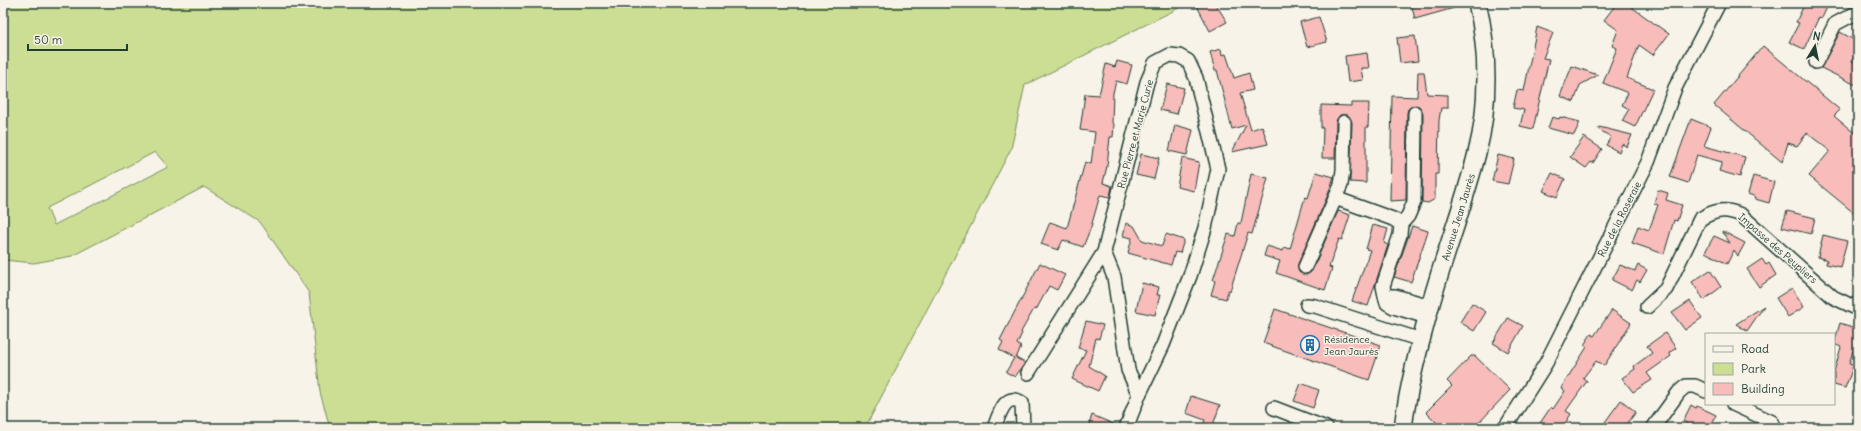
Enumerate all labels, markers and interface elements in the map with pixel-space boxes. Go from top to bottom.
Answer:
scale bar [28,26,127,52]
north arrow [1795,26,1835,66]
text: N [1812,29,1822,44]
text: 50 m [34,32,63,47]
street label: Rue Pierre et Marie Curie [1115,78,1156,190]
street label: Avenue Jean Jaurès [1439,172,1478,262]
street label: Rue de la Roseraie [1595,179,1644,259]
street label: Impasse des Peupliers [1735,210,1820,287]
place label: Résidence Jean Jaurès [1324,333,1379,358]
legend [1705,333,1835,405]
building icon: Résidence Jean Jaurès [1299,334,1321,356]
text: Road [1741,341,1769,356]
text: Park [1741,361,1766,376]
text: Building [1741,381,1785,396]

